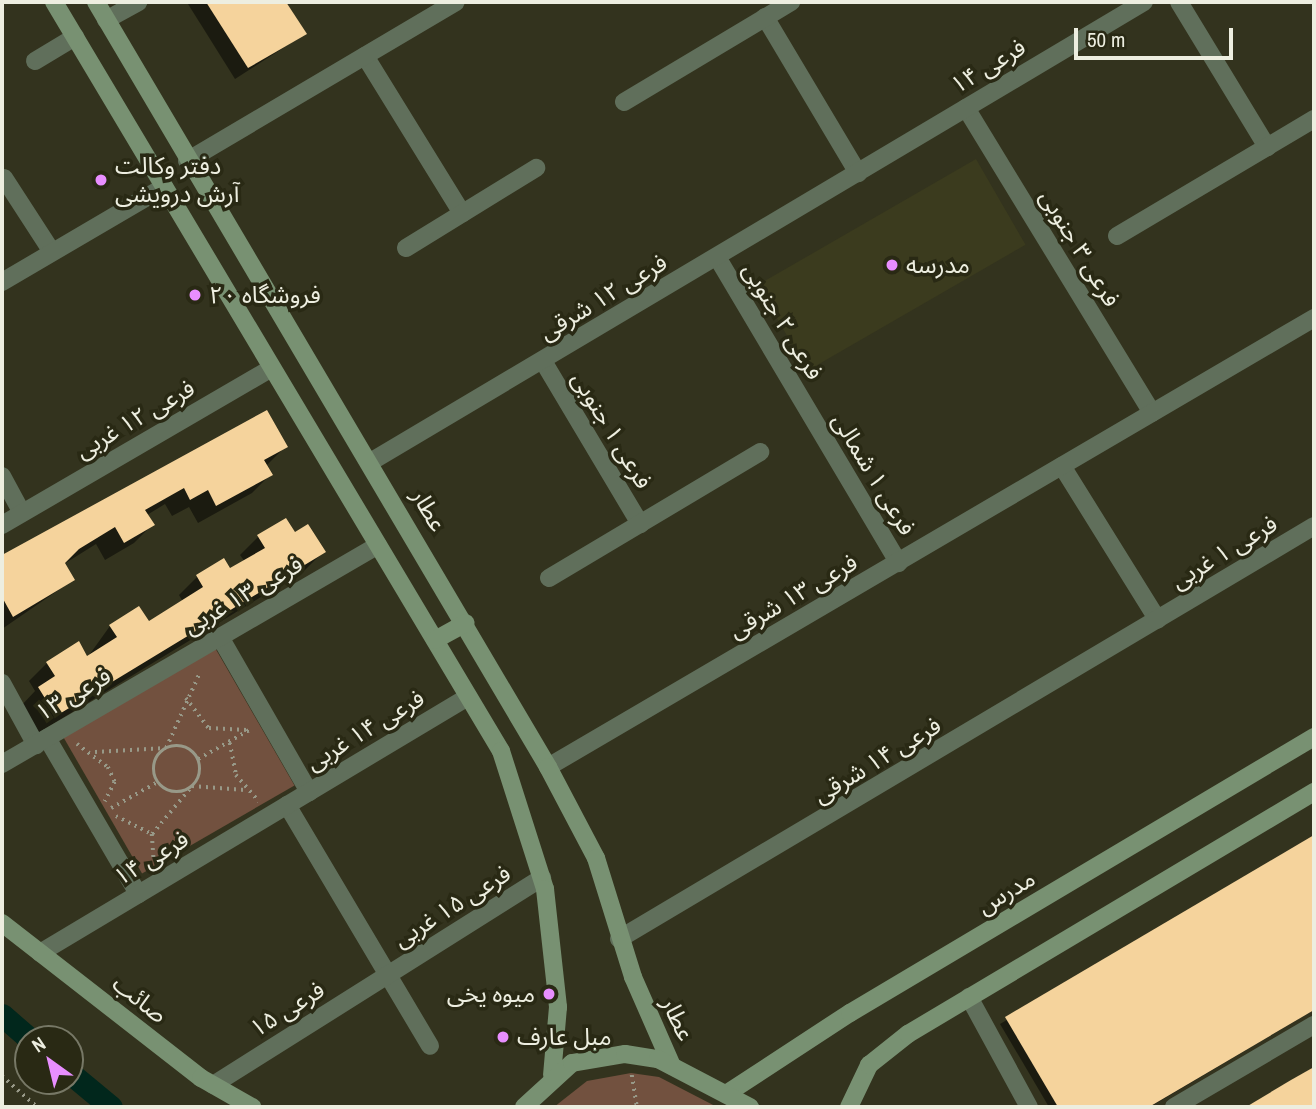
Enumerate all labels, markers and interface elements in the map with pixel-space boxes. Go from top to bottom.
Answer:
scale bar [1078,14,1237,58]
text: 50 m [1087,25,1125,54]
street label: فرعی ۱۴ [945,32,1031,100]
place label: دفتر وکالت آرش درویشی [115,152,239,208]
marker: دفتر وکالت آرش درویشی [93,172,109,188]
street label: فرعی ۳ جنوبی [1034,184,1126,312]
street label: فرعی ۱۲ شرقی [534,248,672,346]
place label: مدرسه [906,251,970,279]
street label: فرعی ۲ جنوبی [737,257,829,385]
marker: مدرسه [884,257,900,273]
place label: فروشگاه ۲۰ [209,281,321,309]
marker: فروشگاه ۲۰ [187,287,203,303]
street label: فرعی ۱ جنوبی [566,366,658,494]
street label: فرعی ۱۲ غربی [70,373,200,465]
street label: فرعی ۱ شمالی [826,408,922,540]
street label: عطار [405,483,453,537]
street label: فرعی ۱ غربی [1166,509,1282,595]
street label: فرعی ۱۳ شرقی [724,548,862,644]
street label: فرعی ۱۳ غربی [178,549,308,641]
street label: فرعی ۱۳ [30,661,116,727]
street label: فرعی ۱۴ غربی [301,683,429,777]
street label: فرعی ۱۴ شرقی [808,711,946,809]
street label: فرعی ۱۴ [108,824,194,892]
street label: فرعی ۱۵ غربی [388,859,516,953]
street label: مدرس [972,864,1040,920]
street label: صائب [107,969,173,1029]
street label: فرعی ۱۵ [244,975,330,1043]
place label: میوه یخی [447,980,535,1008]
marker: میوه یخی [541,986,557,1002]
street label: عطار [655,993,701,1045]
place label: مبل عارف [517,1023,612,1051]
north arrow [14,1025,84,1095]
marker: مبل عارف [495,1029,511,1045]
text: N [26,1030,50,1058]

